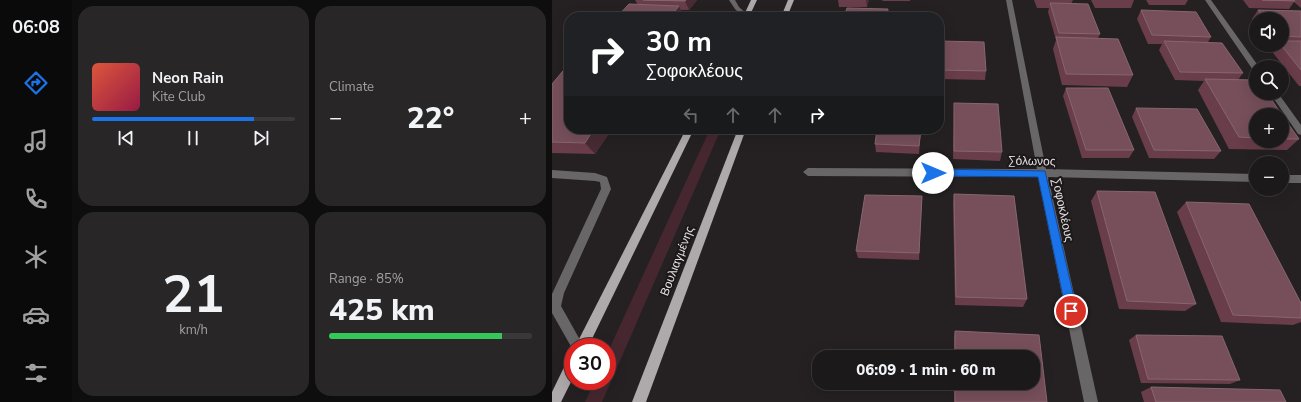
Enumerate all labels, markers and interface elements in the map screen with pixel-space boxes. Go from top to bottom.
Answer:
map controls [1249,12,1289,196]
button: sound [1249,12,1289,52]
text: 06:08 [12,15,60,39]
text: 30 m [646,23,712,61]
icon: right [580,28,632,80]
text: Σοφοκλέους [646,59,743,83]
button: search [1249,60,1289,100]
text: Neon Rain [152,68,224,88]
icon: directions [22,69,50,97]
text: Climate [329,78,374,96]
text: Kite Club [152,88,205,106]
text: 22° [407,98,454,139]
text: − [329,103,342,133]
text: + [519,103,532,133]
icon: left [680,104,702,126]
icon: ahead [722,104,744,126]
icon: ahead [764,104,786,126]
icon: right [806,104,828,126]
button: + [1249,108,1289,148]
icon: music [22,127,50,155]
icon: previous [115,127,137,149]
icon: pause [182,127,204,149]
icon: next [250,127,272,149]
position arrow [912,152,954,194]
street label: Σόλωνος [1008,153,1056,169]
button: − [1249,156,1289,196]
street label: Σοφοκλέους [1048,177,1078,244]
icon: phone [22,185,50,213]
street label: Βουλιαγμένης [656,224,698,298]
icon: climate [22,243,50,271]
text: 21 [162,259,225,330]
text: Range · 85% [329,270,404,288]
text: 425 km [329,290,435,331]
pin [1054,294,1088,328]
icon: arrive [1060,300,1082,322]
icon: car [22,301,50,329]
text: km/h [179,321,208,339]
speed limit sign: 30 [564,338,616,390]
icon: filters [22,359,50,387]
text: 06:09 · 1 min · 60 m [856,360,996,380]

